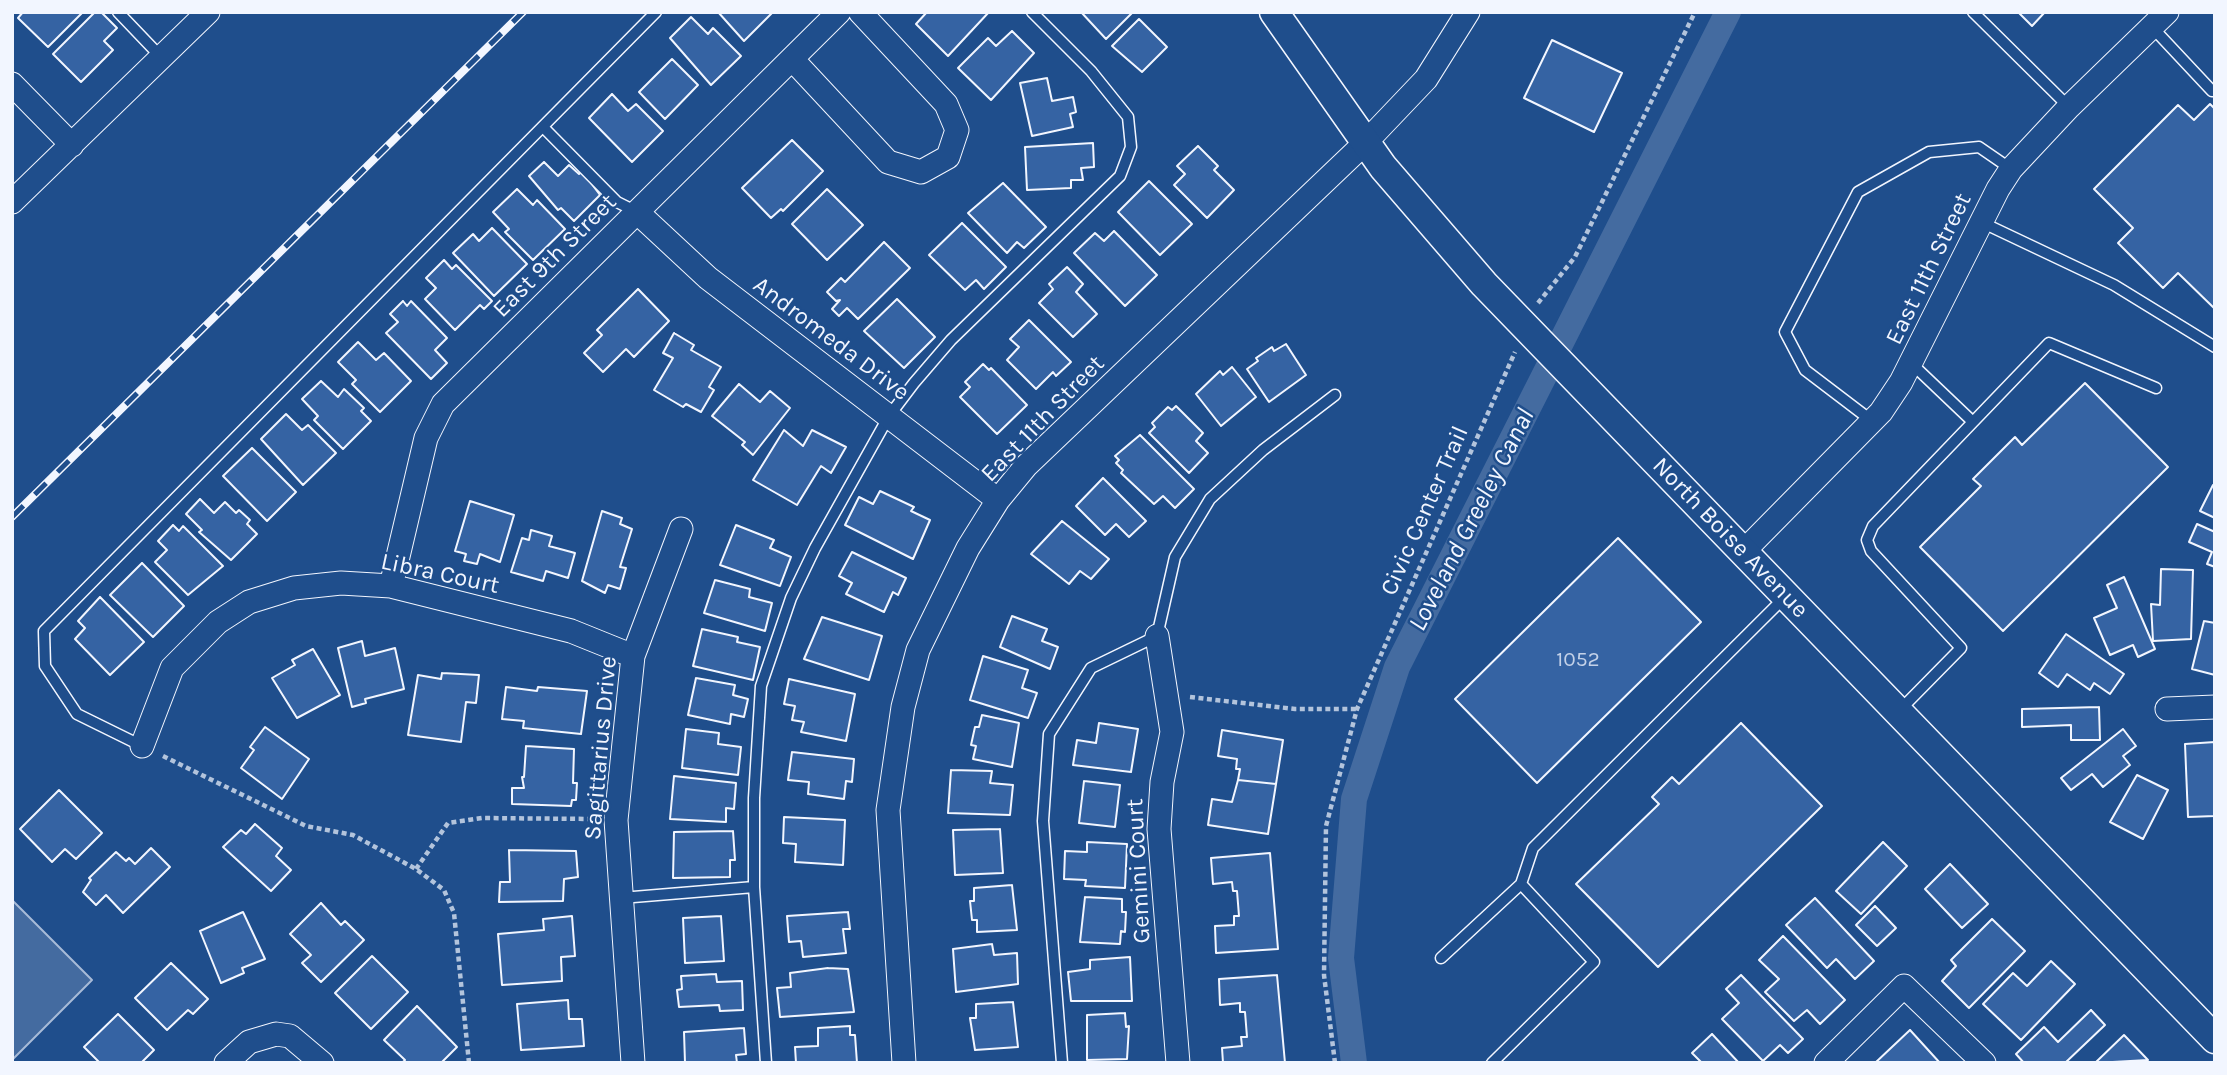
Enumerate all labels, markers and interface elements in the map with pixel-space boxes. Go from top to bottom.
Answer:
street label: East 9th Street [487,188,623,324]
street label: East 11th Street [1880,189,1978,349]
street label: Andromeda Drive [747,271,915,407]
street label: East 11th Street [975,350,1111,488]
water label: Loveland Greeley Canal [1402,404,1542,636]
street label: Civic Center Trail [1375,422,1475,600]
street label: North Boise Avenue [1646,452,1814,624]
street label: Libra Court [378,547,502,601]
house number: 1052 [1556,647,1600,673]
street label: Sagittarius Drive [579,655,623,841]
street label: Gemini Court [1121,798,1157,944]

